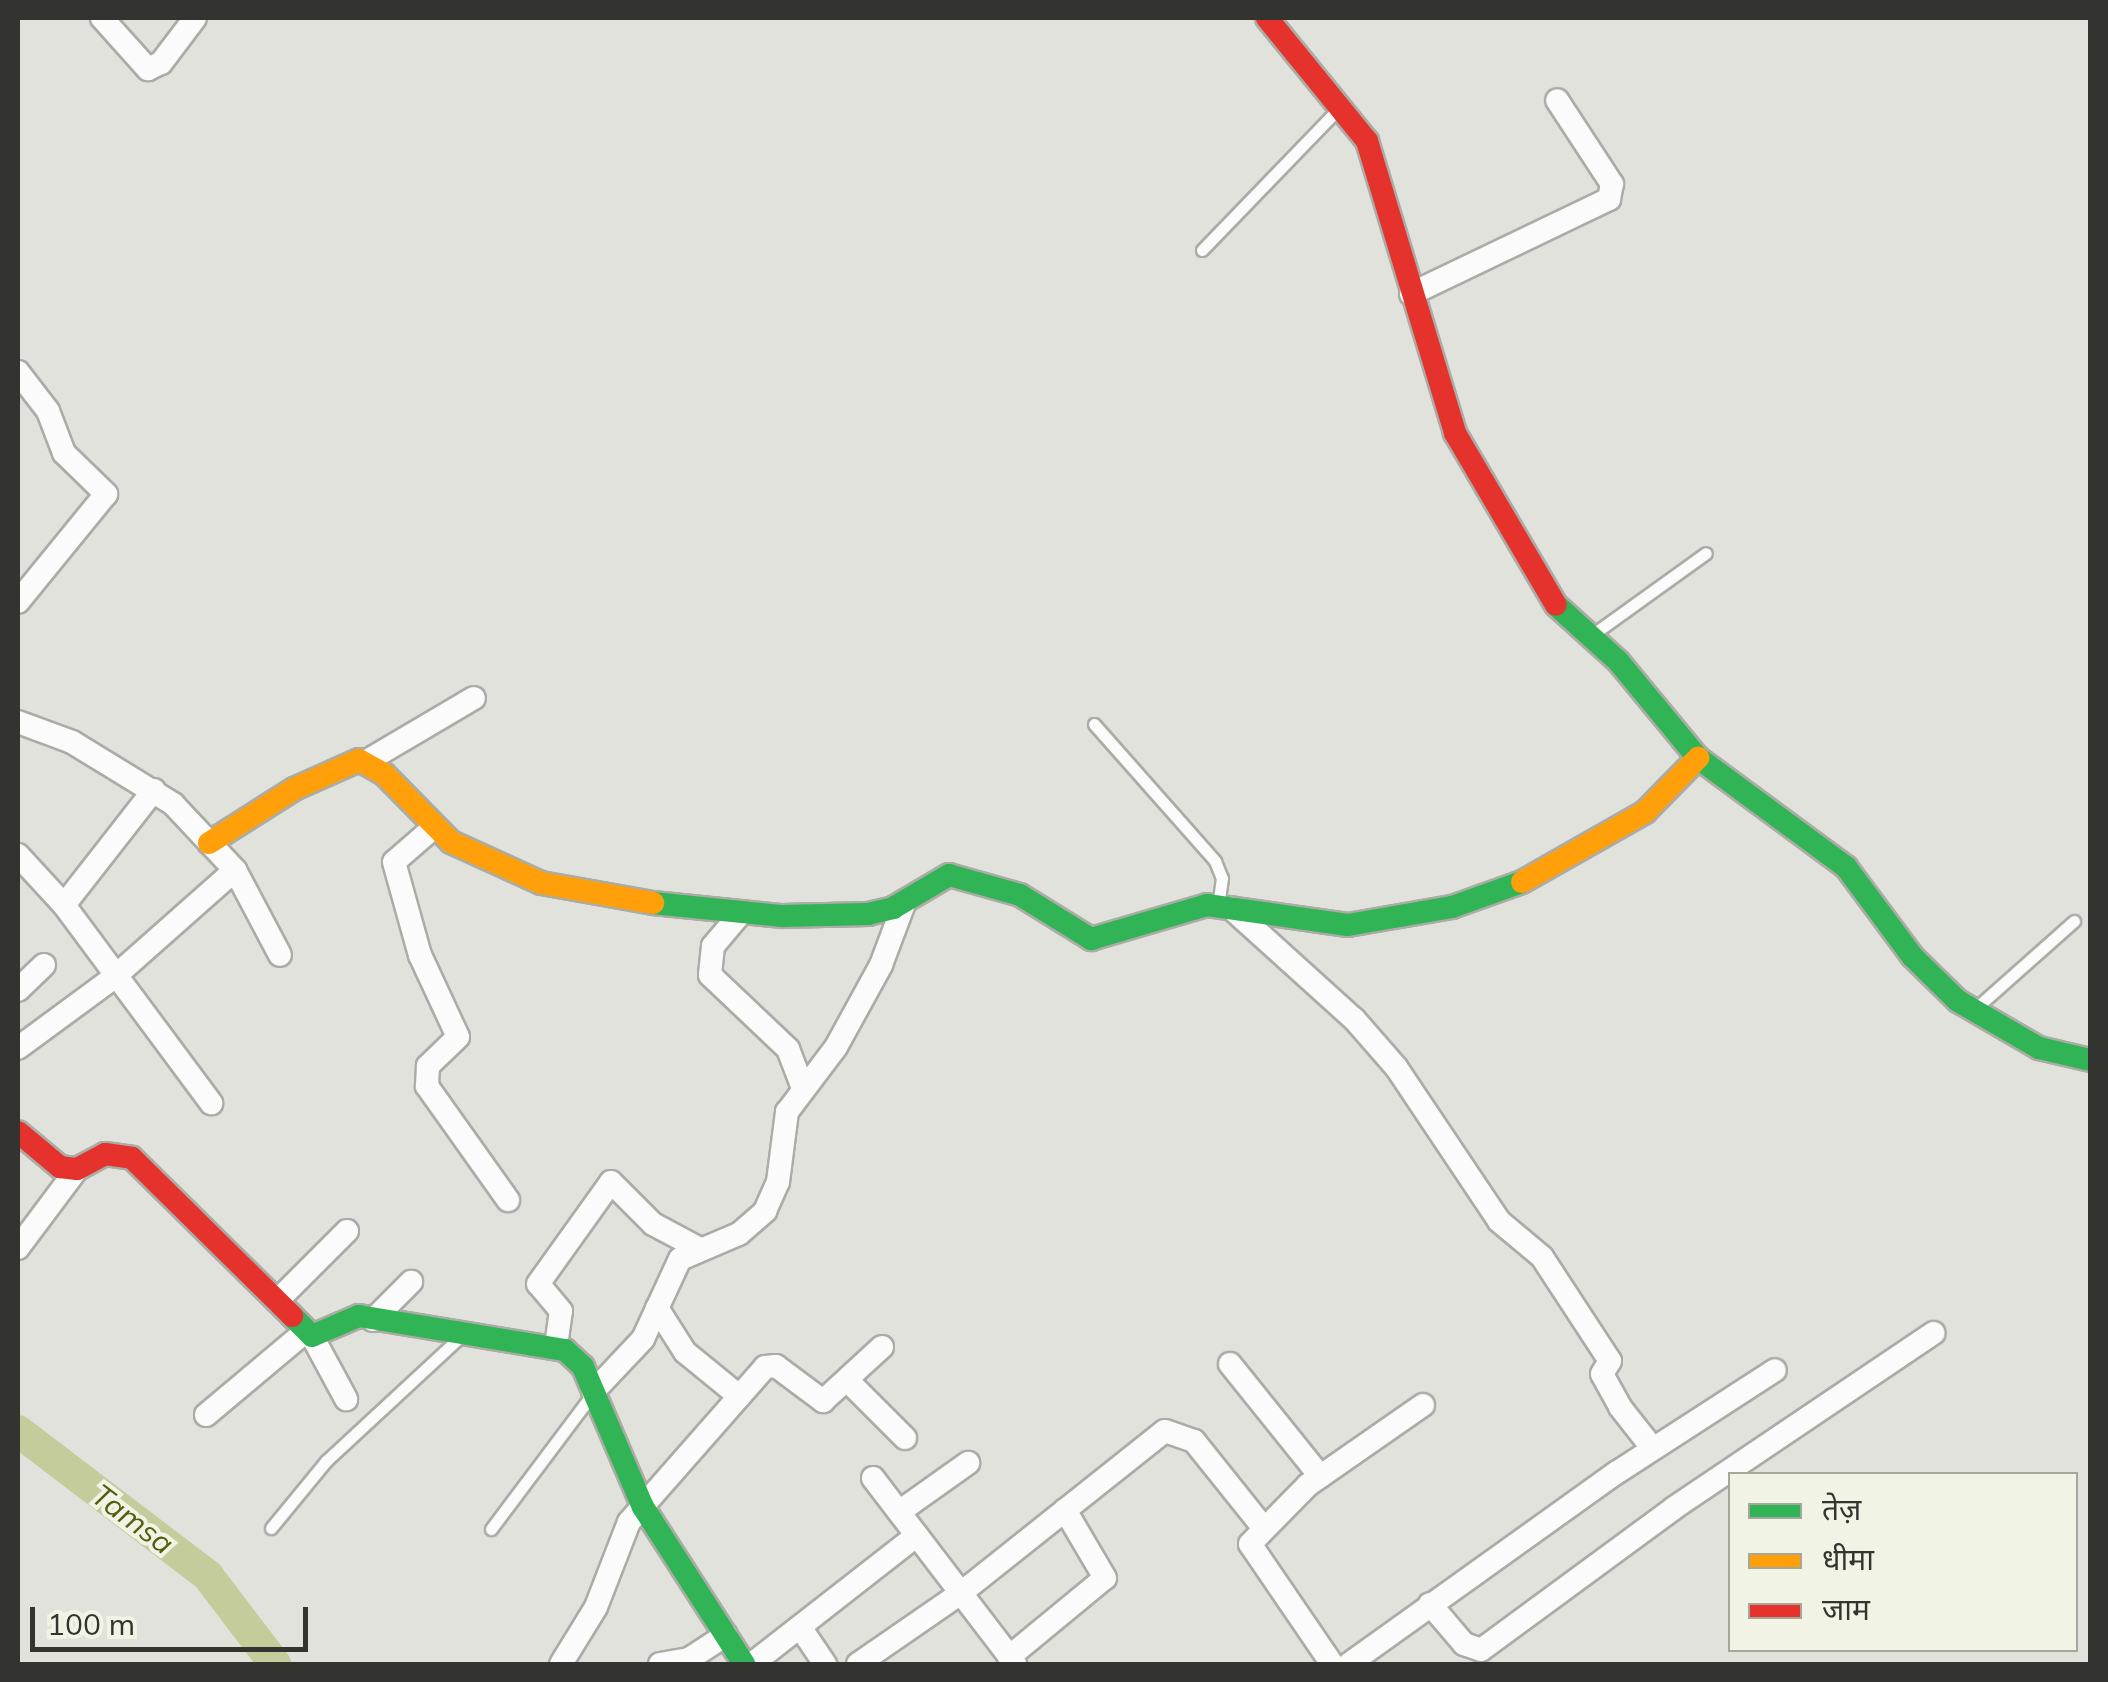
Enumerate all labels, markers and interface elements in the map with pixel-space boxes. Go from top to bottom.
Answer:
legend [1728,1472,2078,1652]
water label: Tamsa [85,1477,181,1561]
text: तेज़ [1822,1490,1861,1528]
text: धीमा [1822,1540,1874,1578]
scale bar [35,1587,312,1649]
text: जाम [1822,1590,1870,1628]
text: 100 m [47,1605,135,1643]

